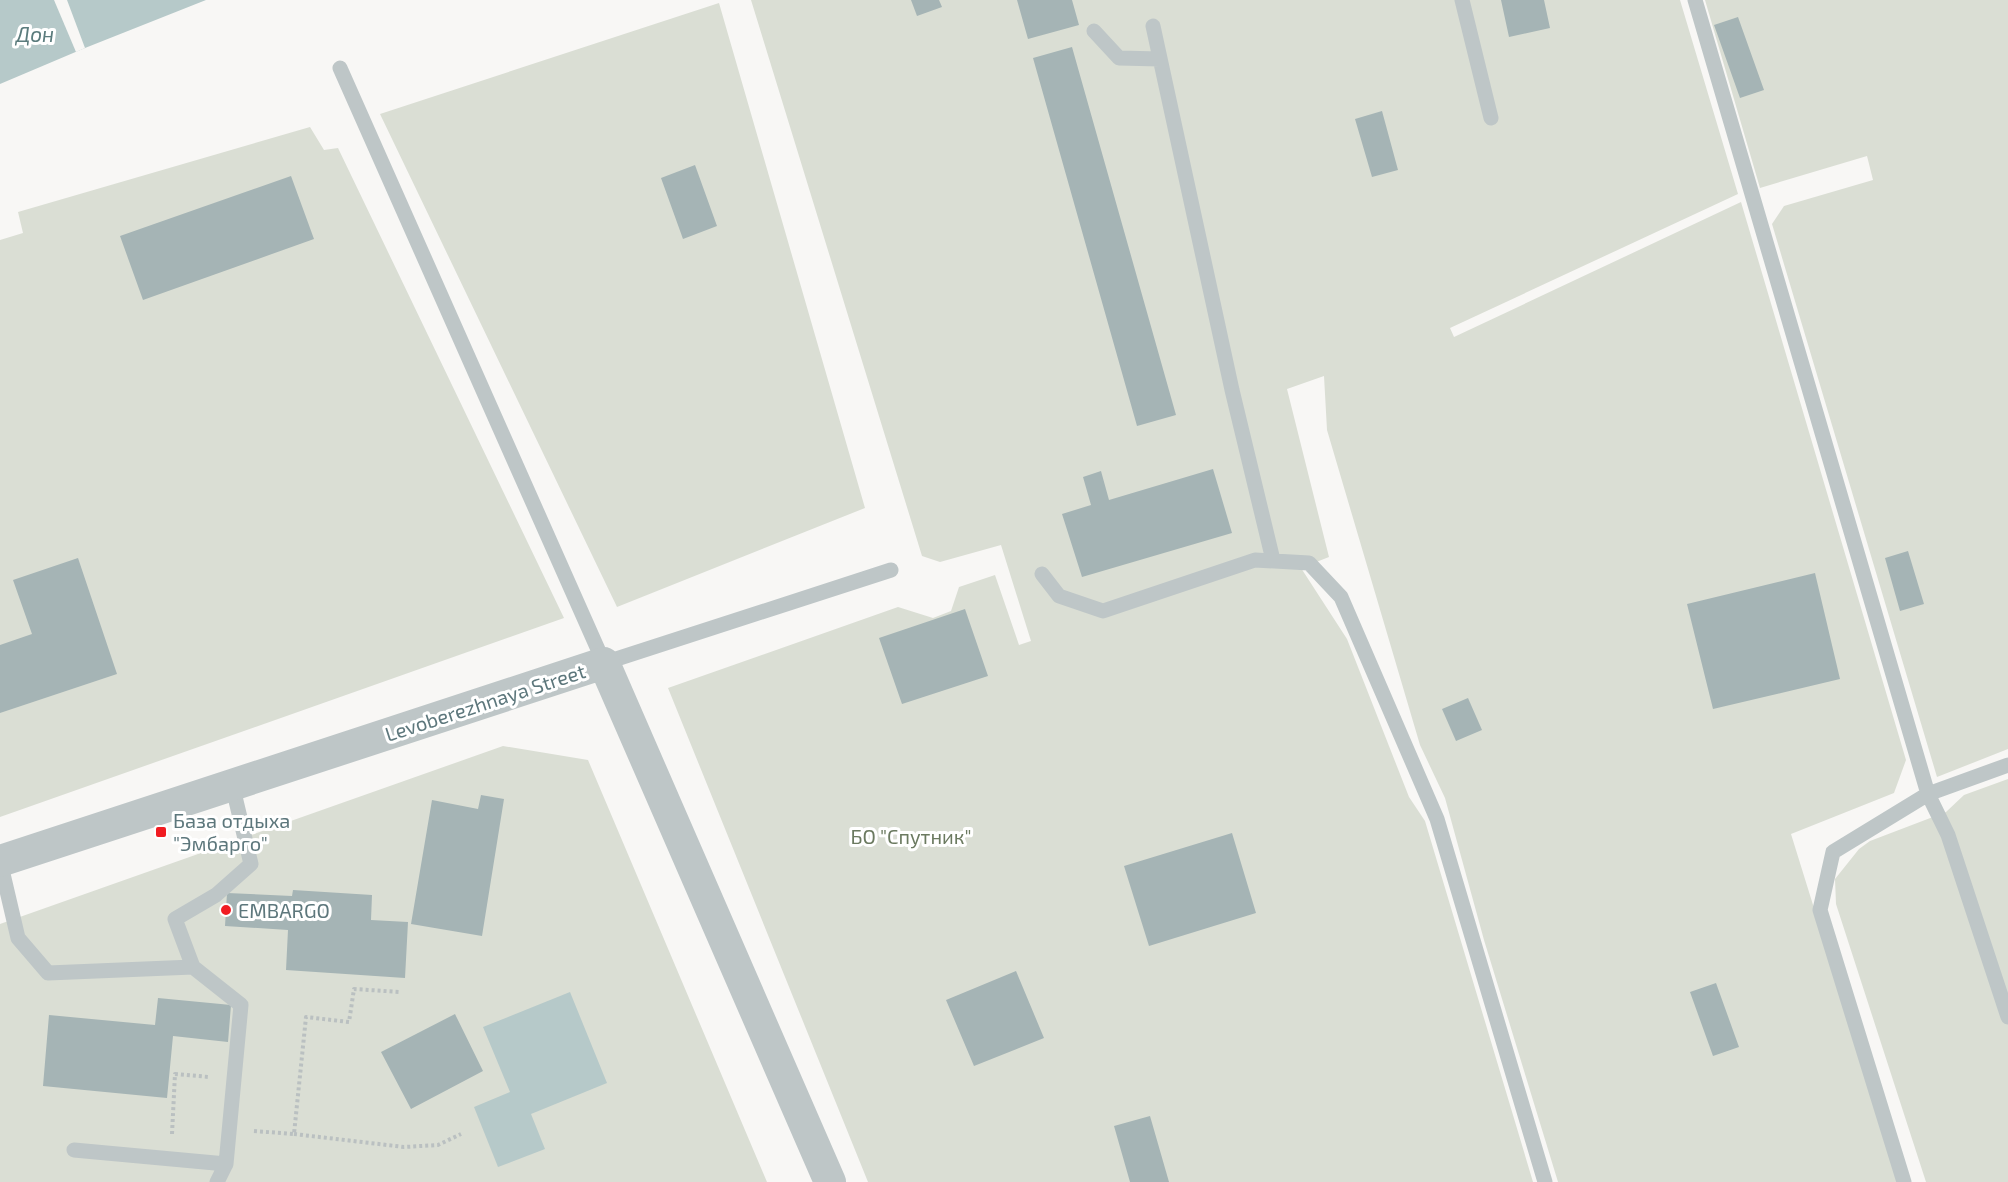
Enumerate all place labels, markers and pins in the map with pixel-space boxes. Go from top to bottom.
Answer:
place label: База отдыха "Эмбарго" [173,808,290,855]
marker: База отдыха "Эмбарго" [154,825,168,839]
place label: EMBARGO [238,898,330,922]
marker: EMBARGO [219,903,233,917]

